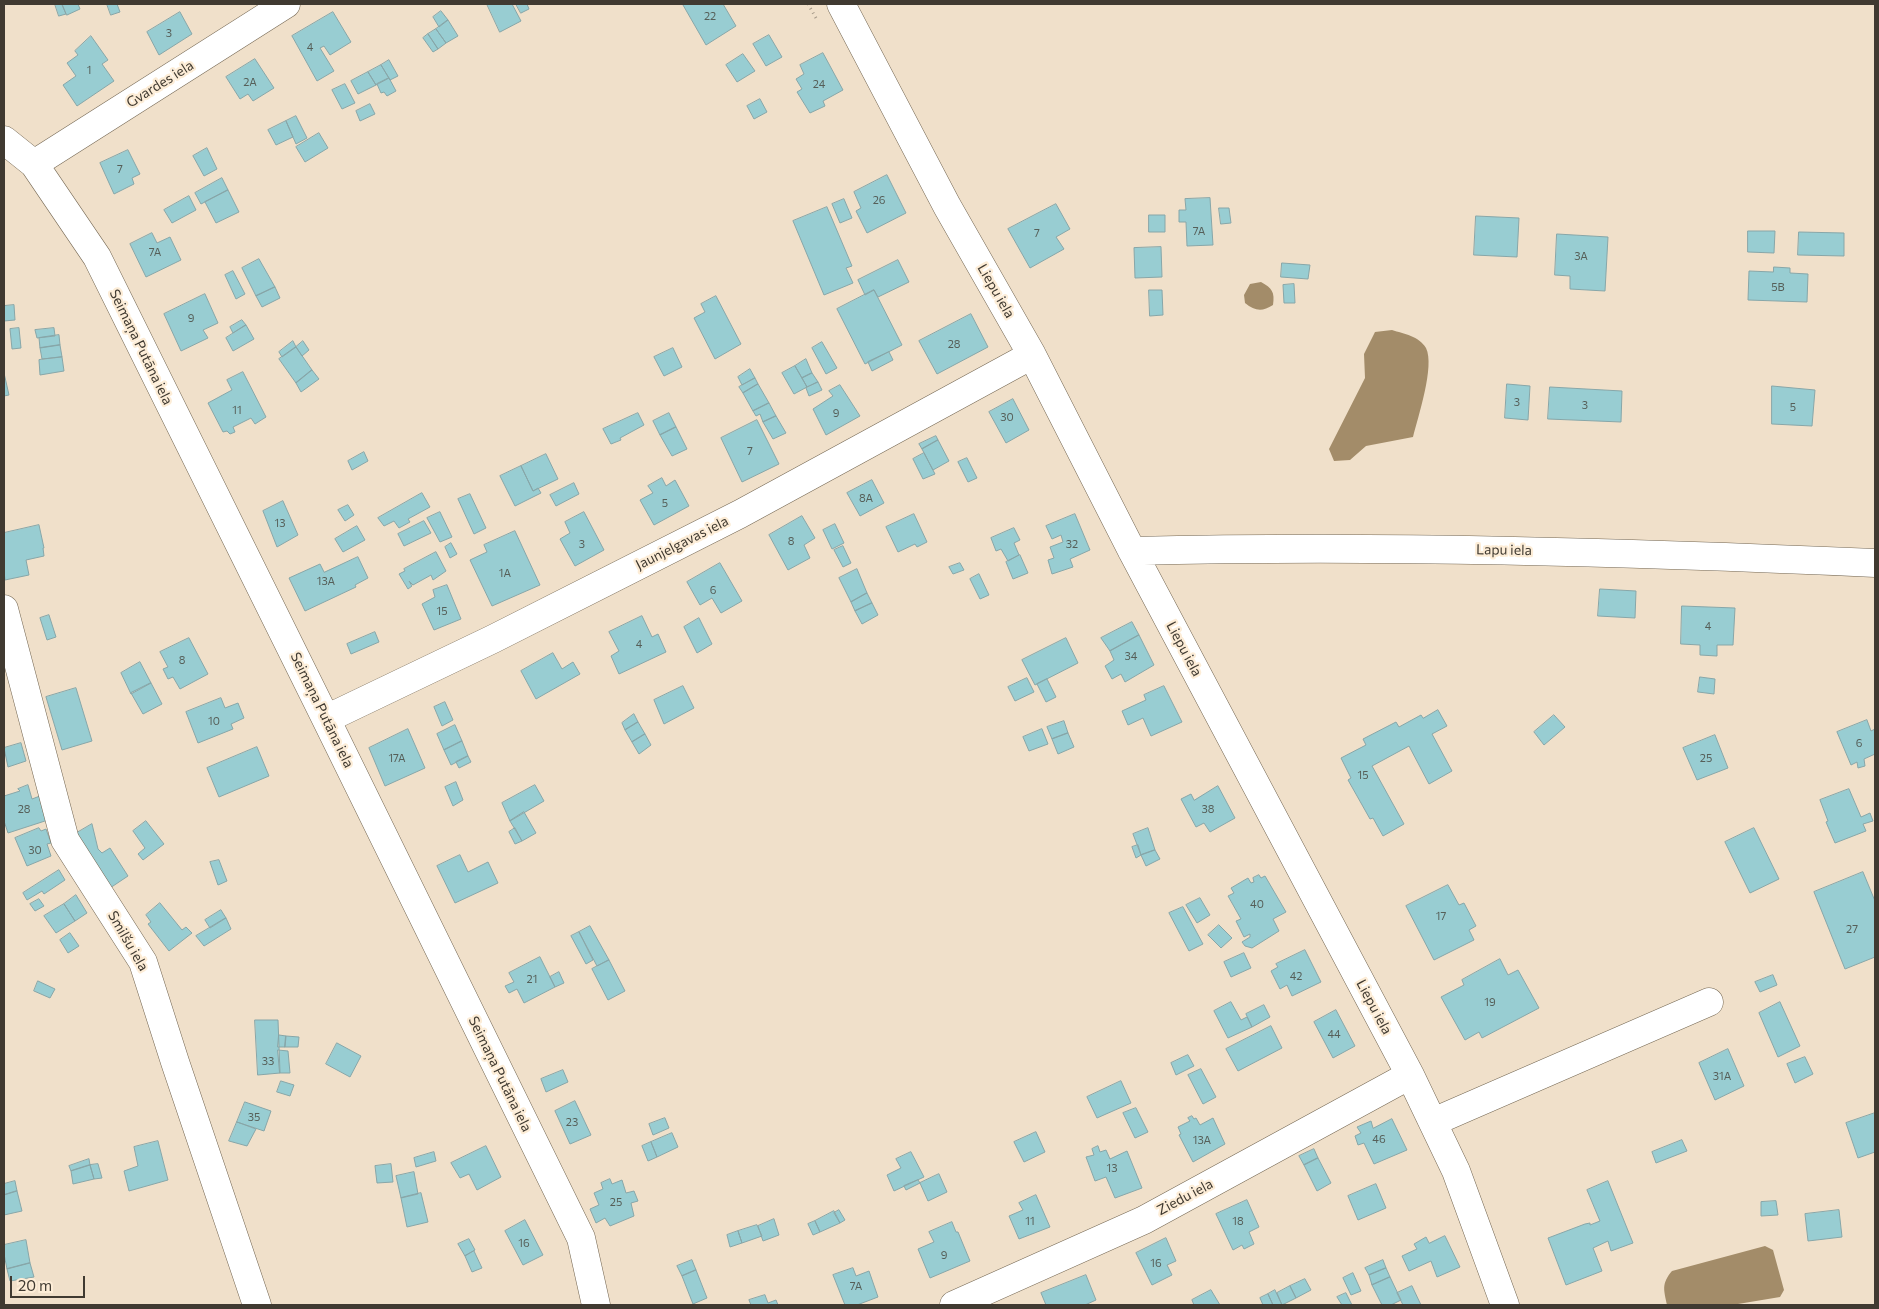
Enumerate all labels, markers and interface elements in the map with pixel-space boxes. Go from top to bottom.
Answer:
house number: 22 [704,9,716,23]
house number: 3 [166,26,172,40]
house number: 4 [307,40,313,54]
street label: Gvardes iela [123,57,197,111]
house number: 1 [87,63,91,77]
house number: 2A [243,75,257,89]
house number: 24 [813,77,825,91]
house number: 7 [117,162,123,176]
house number: 26 [873,193,885,207]
house number: 7A [1193,224,1205,238]
house number: 7 [1034,226,1040,240]
house number: 7A [149,245,161,259]
house number: 3A [1574,249,1588,263]
street label: Liepu iela [974,261,1018,321]
house number: 5B [1771,280,1785,294]
street label: Seimaņa Putāna iela [106,287,176,407]
house number: 9 [188,311,194,325]
house number: 28 [948,337,960,351]
house number: 3 [1514,395,1520,409]
house number: 3 [1582,398,1588,412]
house number: 5 [1790,400,1796,414]
house number: 11 [232,403,242,417]
house number: 9 [833,406,839,420]
house number: 30 [1000,410,1014,424]
house number: 7 [747,444,753,458]
house number: 8A [859,491,873,505]
house number: 5 [662,496,668,510]
street label: Jaunjelgavas iela [633,512,731,574]
house number: 13 [275,516,285,530]
house number: 8 [788,534,794,548]
house number: 3 [579,537,585,551]
house number: 32 [1066,537,1078,551]
street label: Lapu iela [1476,541,1532,559]
house number: 1A [499,566,511,580]
house number: 13A [317,574,335,588]
house number: 6 [710,583,716,597]
house number: 15 [436,604,448,618]
street label: Liepu iela [1163,619,1205,679]
house number: 4 [1705,619,1711,633]
house number: 4 [636,637,642,651]
house number: 34 [1125,649,1137,663]
street label: Seimaņa Putāna iela [287,650,357,770]
house number: 8 [179,653,185,667]
house number: 10 [208,714,220,728]
house number: 6 [1856,736,1862,750]
house number: 17A [388,751,406,765]
house number: 25 [1700,751,1712,765]
house number: 15 [1357,768,1369,782]
house number: 28 [18,802,30,816]
house number: 38 [1202,802,1214,816]
house number: 30 [28,843,42,857]
house number: 40 [1250,897,1264,911]
street label: Smilšu iela [104,908,152,974]
house number: 17 [1436,909,1446,923]
house number: 27 [1846,922,1858,936]
house number: 42 [1290,969,1302,983]
house number: 21 [527,972,537,986]
street label: Liepu iela [1353,977,1395,1037]
house number: 19 [1484,995,1496,1009]
street label: Seimaņa Putāna iela [465,1014,535,1134]
house number: 44 [1327,1027,1341,1041]
house number: 33 [262,1054,274,1068]
house number: 31A [1713,1069,1731,1083]
house number: 35 [248,1110,260,1124]
house number: 23 [566,1115,578,1129]
house number: 46 [1372,1132,1386,1146]
house number: 13A [1193,1133,1211,1147]
house number: 13 [1107,1161,1117,1175]
street label: Ziedu iela [1154,1175,1216,1219]
house number: 25 [610,1195,622,1209]
house number: 11 [1025,1214,1035,1228]
house number: 18 [1232,1214,1244,1228]
house number: 16 [518,1236,530,1250]
house number: 9 [941,1248,947,1262]
house number: 16 [1150,1256,1162,1270]
scale bar [12,1266,88,1298]
text: 20 m [18,1276,52,1294]
house number: 7A [850,1279,862,1293]

